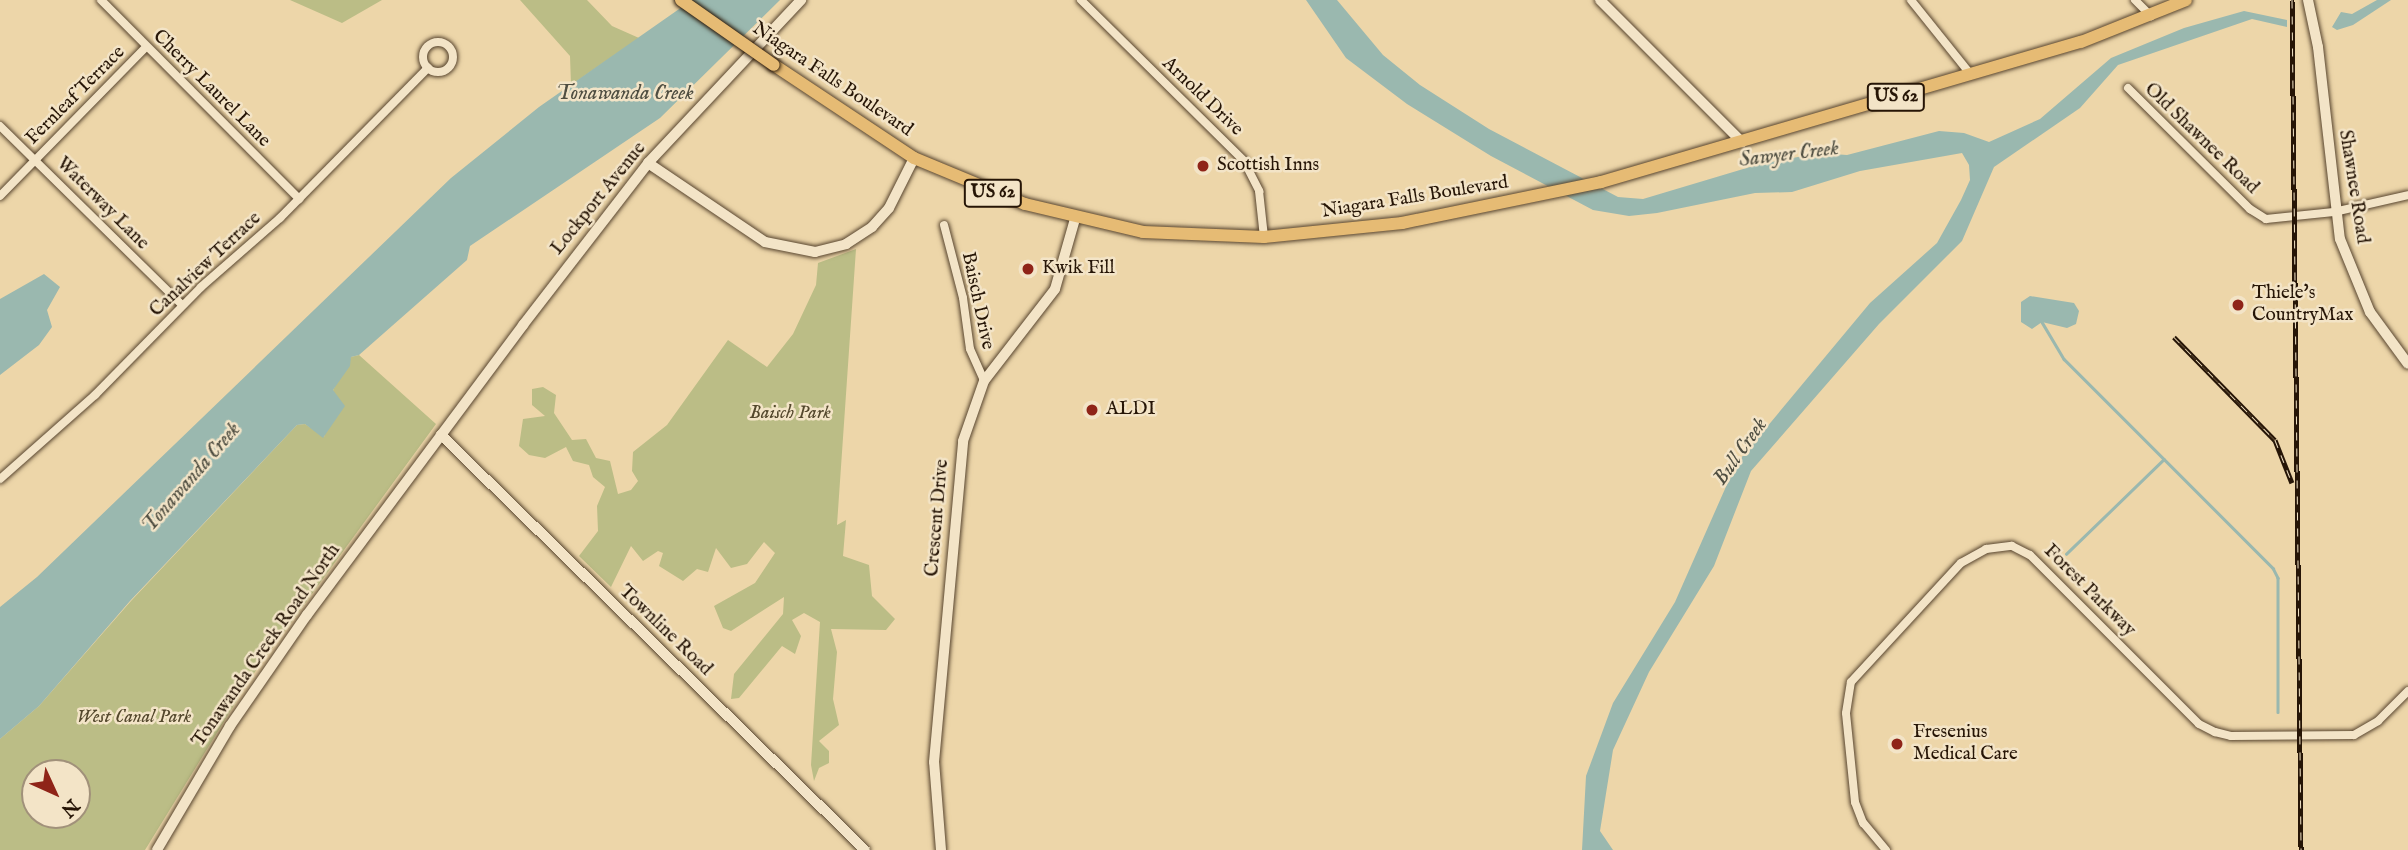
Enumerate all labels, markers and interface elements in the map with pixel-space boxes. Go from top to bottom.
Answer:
street label: Niagara Falls Boulevard [747,18,917,142]
street label: Cherry Laurel Lane [147,25,275,153]
street label: Fernleaf Terrace [22,42,130,150]
street label: Arnold Drive [1157,53,1247,141]
street label: Old Shawnee Road [2139,79,2263,199]
water label: Tonawanda Creek [556,81,694,107]
road number: US 62 [1866,82,1926,112]
street label: Shawnee Road [2333,128,2373,246]
water label: Sawyer Creek [1738,136,1840,174]
street label: Lockport Avenue [547,138,651,260]
street label: Waterway Lane [51,153,153,255]
place label: Scottish Inns [1217,155,1319,177]
marker: Scottish Inns [1195,158,1211,174]
street label: Niagara Falls Boulevard [1320,172,1510,224]
road number: US 62 [963,178,1023,208]
street label: Canalview Terrace [146,208,266,322]
street label: Baisch Drive [956,250,998,352]
place label: Kwik Fill [1042,258,1115,280]
marker: Kwik Fill [1020,261,1036,277]
place label: Thiele's CountryMax [2252,283,2353,327]
marker: Thiele's CountryMax [2230,297,2246,313]
place label: ALDI [1106,399,1156,421]
marker: ALDI [1084,402,1100,418]
park label: Baisch Park [749,403,831,425]
water label: Bull Creek [1709,413,1773,491]
water label: Tonawanda Creek [137,418,247,538]
street label: Crescent Drive [922,458,954,578]
street label: Tonawanda Creek Road North [188,540,346,752]
street label: Forest Parkway [2038,540,2140,642]
street label: Townline Road [614,581,716,681]
park label: West Canal Park [77,707,191,729]
place label: Fresenius Medical Care [1913,722,2018,766]
marker: Fresenius Medical Care [1887,734,1907,754]
north arrow [21,759,91,829]
text: N [55,793,84,822]

